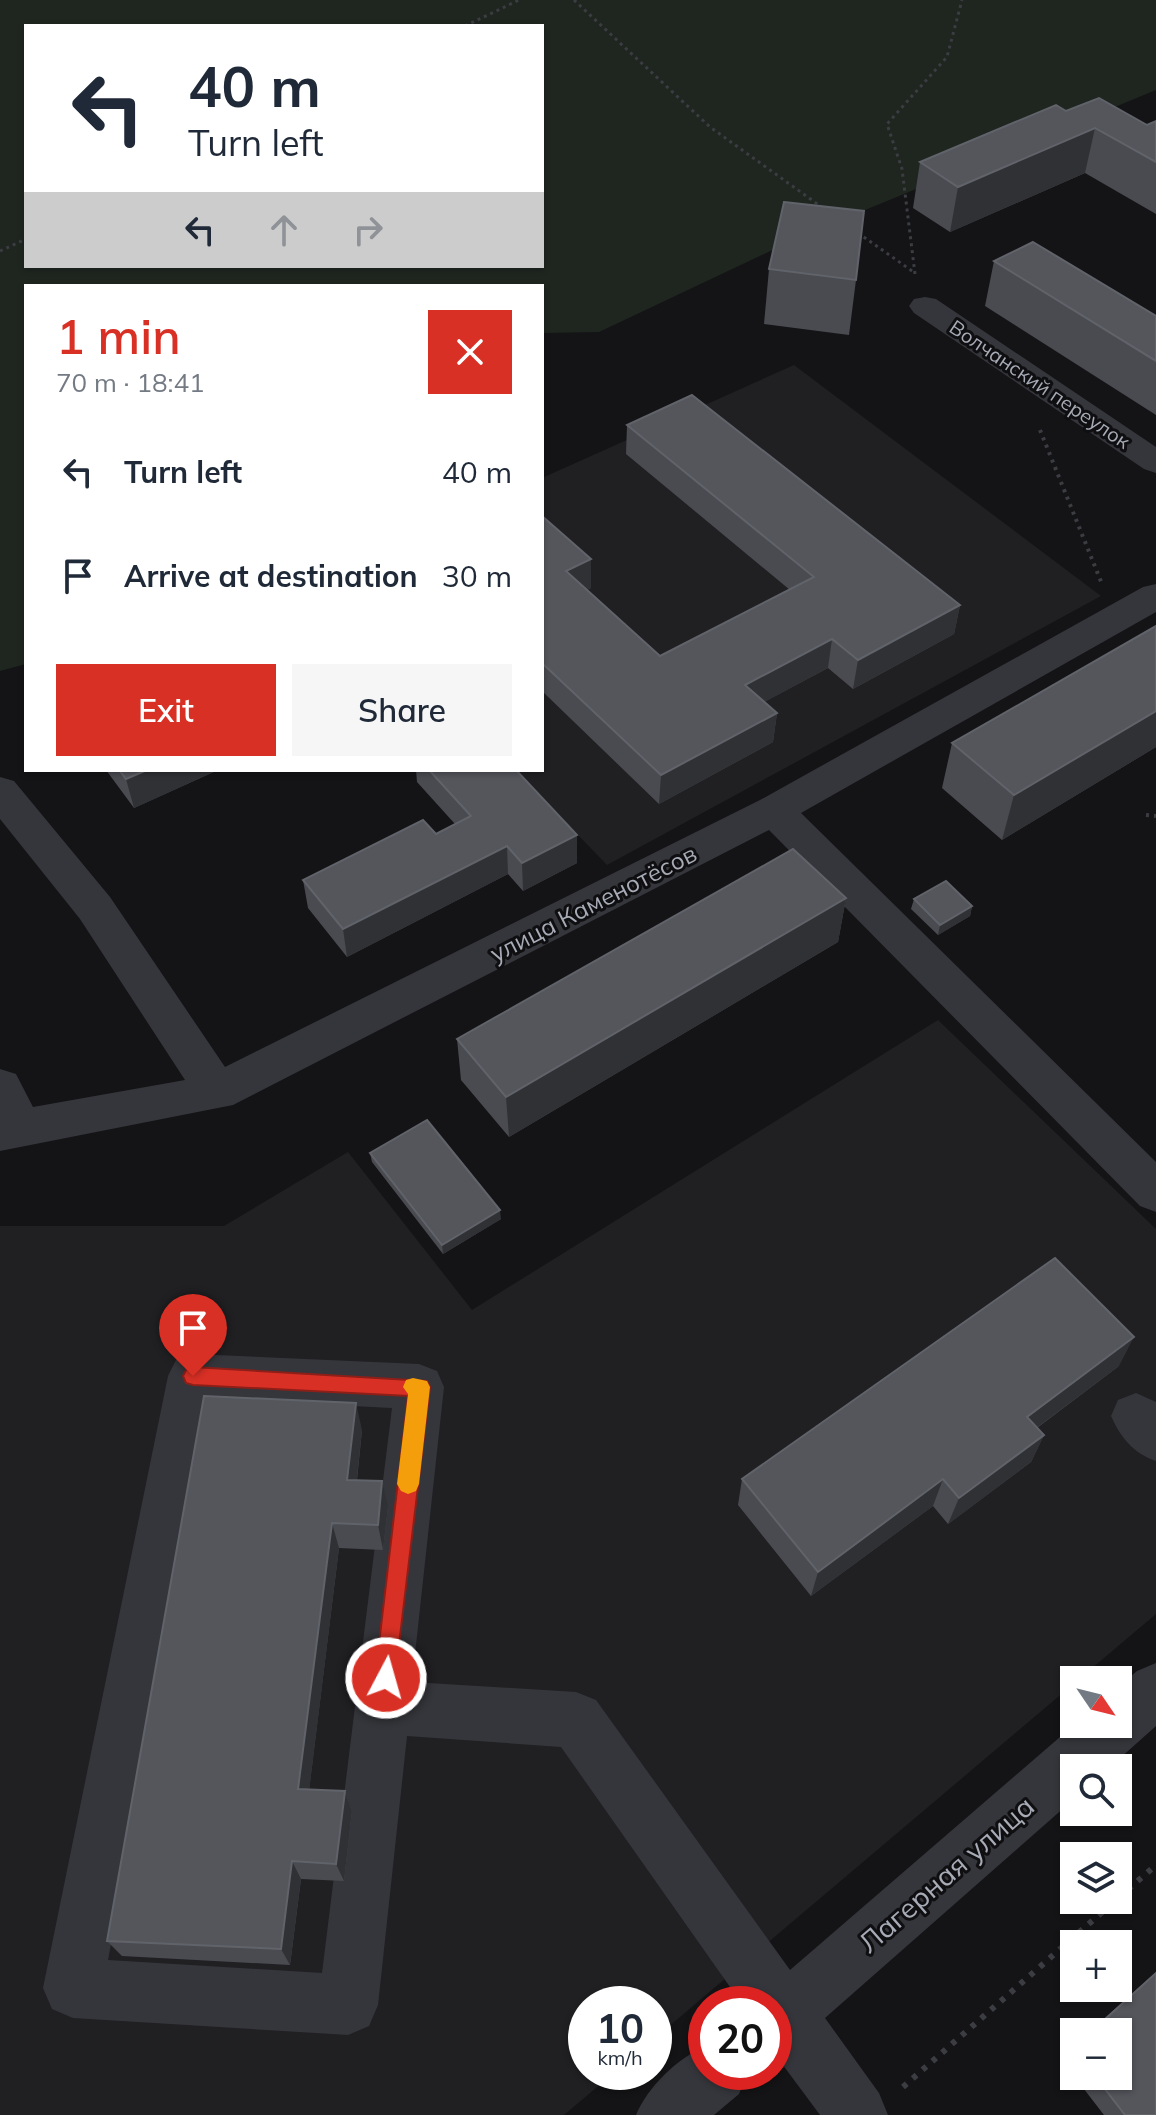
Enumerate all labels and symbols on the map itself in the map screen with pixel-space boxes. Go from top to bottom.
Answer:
street label: Волчанский переулок [945,314,1135,454]
street label: улица Каменотёсов [485,838,701,968]
pin [159,1294,227,1376]
position arrow [344,1636,428,1720]
north arrow [1060,1666,1132,1738]
street label: Лагерная улица [851,1788,1041,1960]
speed limit sign: 20 [688,1986,792,2090]

